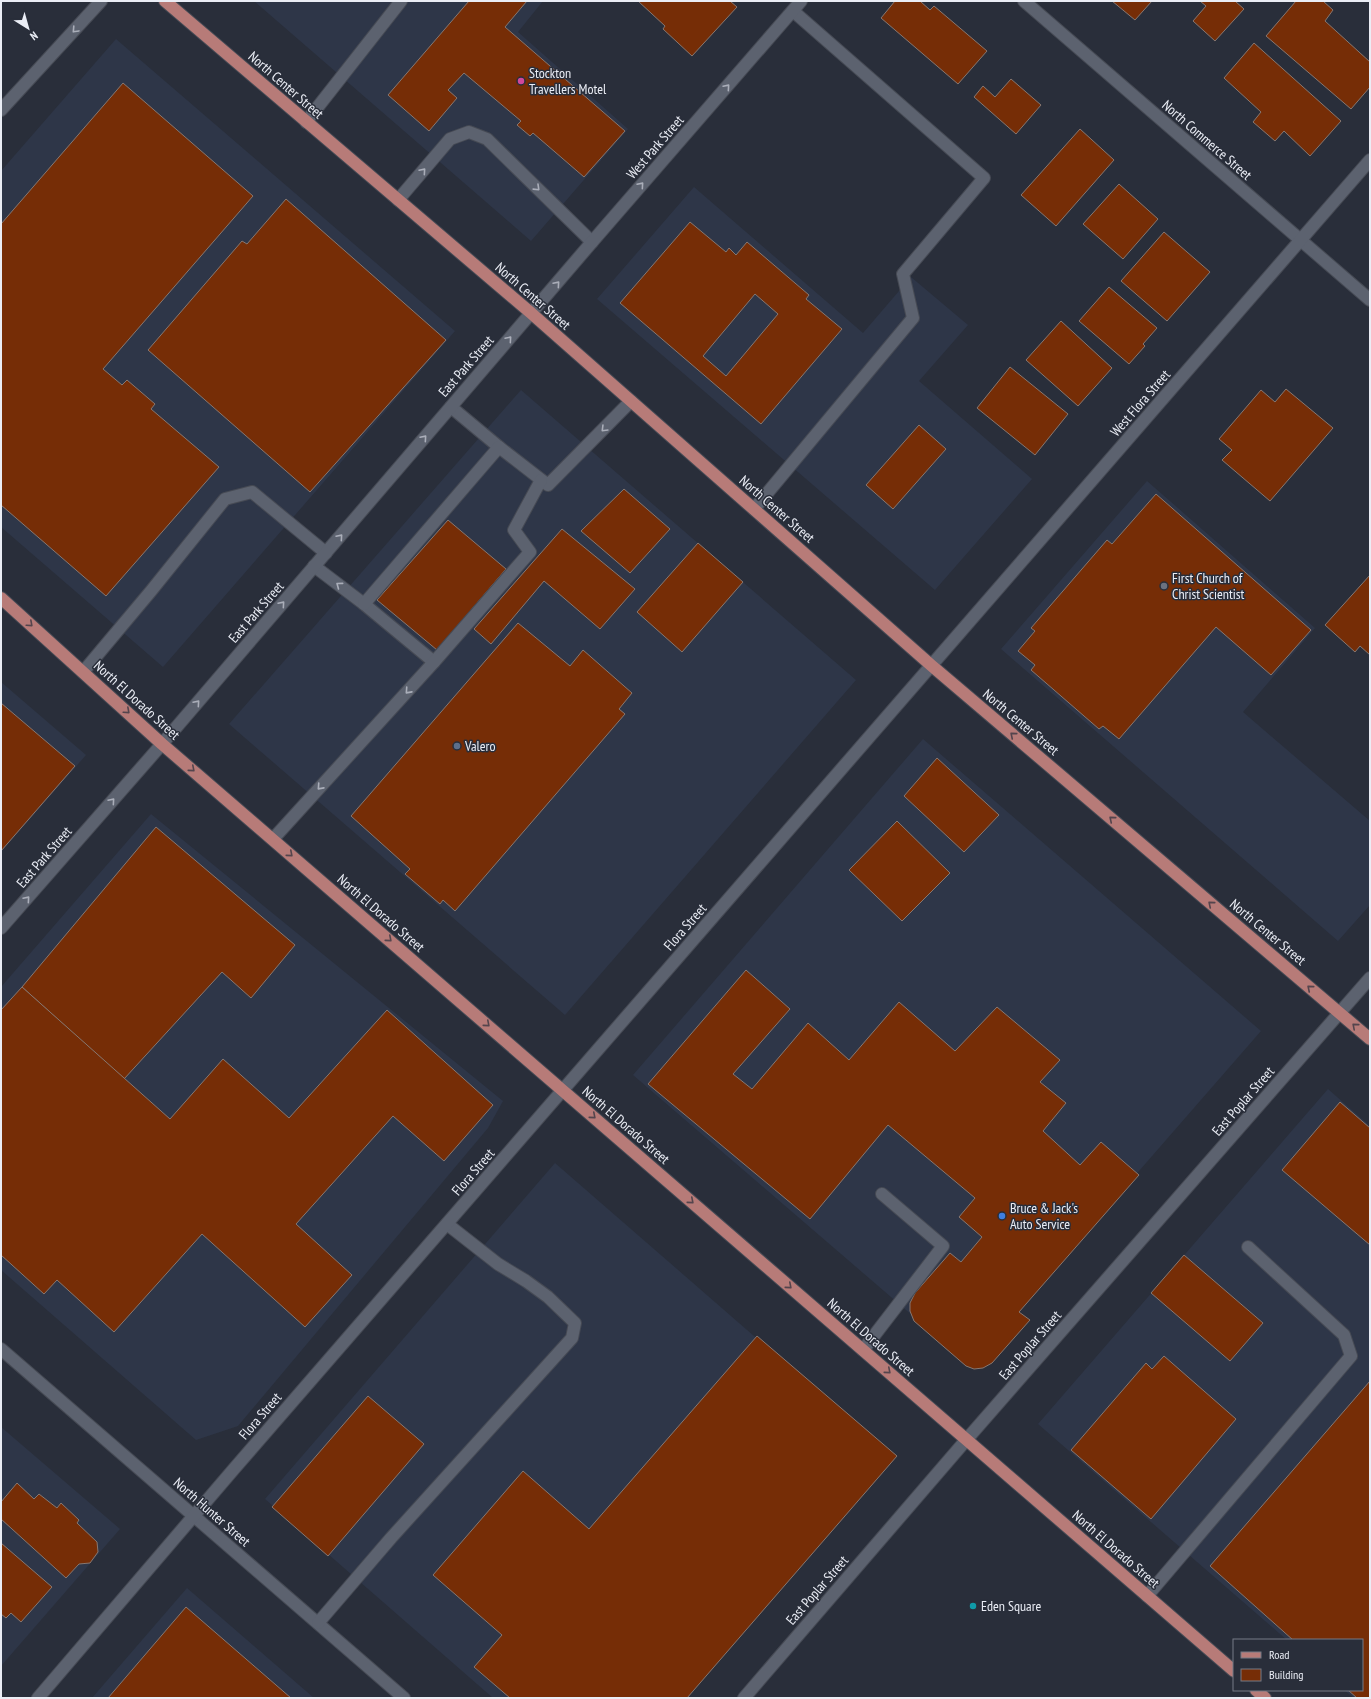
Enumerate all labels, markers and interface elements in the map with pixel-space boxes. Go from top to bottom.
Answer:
north arrow [8,8,48,48]
one-way arrow [72,25,79,33]
text: N [27,29,41,43]
street label: North Center Street [245,47,327,123]
place label: Stockton Travellers Motel [529,64,607,98]
marker: Stockton Travellers Motel [516,76,526,86]
one-way arrow [722,84,729,92]
street label: North Commerce Street [1158,96,1256,184]
street label: West Park Street [622,111,688,183]
one-way arrow [419,168,426,175]
one-way arrow [532,183,540,191]
one-way arrow [637,183,644,190]
street label: North Center Street [492,258,574,334]
one-way arrow [552,281,559,288]
street label: East Park Street [434,331,498,400]
one-way arrow [504,337,511,344]
street label: West Flora Street [1106,366,1174,440]
one-way arrow [601,424,609,432]
one-way arrow [420,435,427,443]
street label: North Center Street [736,471,818,547]
one-way arrow [335,534,342,541]
place label: First Church of Christ Scientist [1172,569,1245,603]
street label: East Park Street [224,577,288,646]
marker: First Church of Christ Scientist [1159,581,1169,591]
one-way arrow [337,583,344,590]
one-way arrow [277,601,284,609]
one-way arrow [25,620,33,627]
street label: North El Dorado Street [90,657,184,744]
street label: North Center Street [979,685,1063,759]
one-way arrow [405,686,412,694]
one-way arrow [193,700,200,708]
one-way arrow [122,707,129,714]
one-way arrow [1010,733,1018,740]
place label: Valero [464,737,495,755]
marker: Valero [452,741,462,751]
one-way arrow [187,765,195,772]
one-way arrow [318,782,325,790]
one-way arrow [108,798,115,806]
one-way arrow [1109,817,1117,824]
street label: East Park Street [12,822,76,891]
one-way arrow [286,849,293,856]
street label: North El Dorado Street [334,870,428,956]
street label: North Center Street [1226,895,1310,969]
one-way arrow [22,896,29,904]
street label: Flora Street [660,900,710,954]
one-way arrow [1208,901,1216,908]
one-way arrow [384,935,391,942]
one-way arrow [1308,985,1315,992]
one-way arrow [482,1020,490,1027]
one-way arrow [1352,1024,1360,1031]
street label: East Poplar Street [1208,1063,1278,1139]
street label: North El Dorado Street [579,1082,673,1168]
one-way arrow [588,1111,596,1119]
street label: Flora Street [448,1145,498,1199]
one-way arrow [686,1196,694,1204]
place label: Bruce & Jack's Auto Service [1010,1199,1078,1233]
marker: Bruce & Jack's Auto Service [997,1211,1007,1221]
one-way arrow [785,1282,792,1289]
street label: North El Dorado Street [824,1294,918,1380]
street label: East Poplar Street [995,1307,1065,1383]
one-way arrow [883,1367,890,1374]
street label: Flora Street [235,1389,285,1443]
street label: North Hunter Street [170,1474,254,1550]
street label: North El Dorado Street [1069,1506,1163,1592]
street label: East Poplar Street [782,1552,852,1628]
place label: Eden Square [981,1597,1042,1615]
marker: Eden Square [968,1601,978,1611]
legend [1233,1639,1363,1691]
text: Road [1269,1647,1289,1662]
text: Building [1269,1667,1304,1682]

